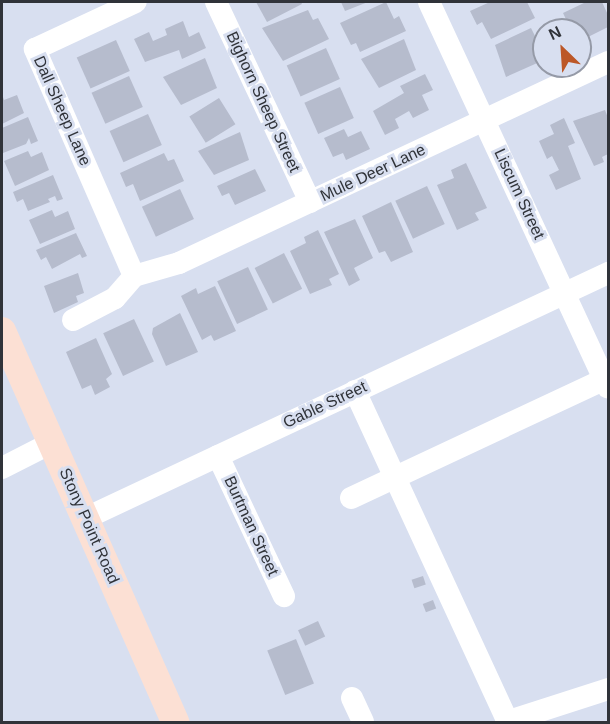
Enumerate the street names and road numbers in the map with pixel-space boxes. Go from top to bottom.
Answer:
street label: Bighorn Sheep Street [222,29,304,175]
street label: Dall Sheep Lane [29,53,95,169]
street label: Mule Deer Lane [317,140,429,206]
street label: Liscum Street [490,146,548,242]
street label: Gable Street [280,377,370,433]
street label: Stony Point Road [55,465,123,587]
street label: Burtman Street [220,473,282,579]

